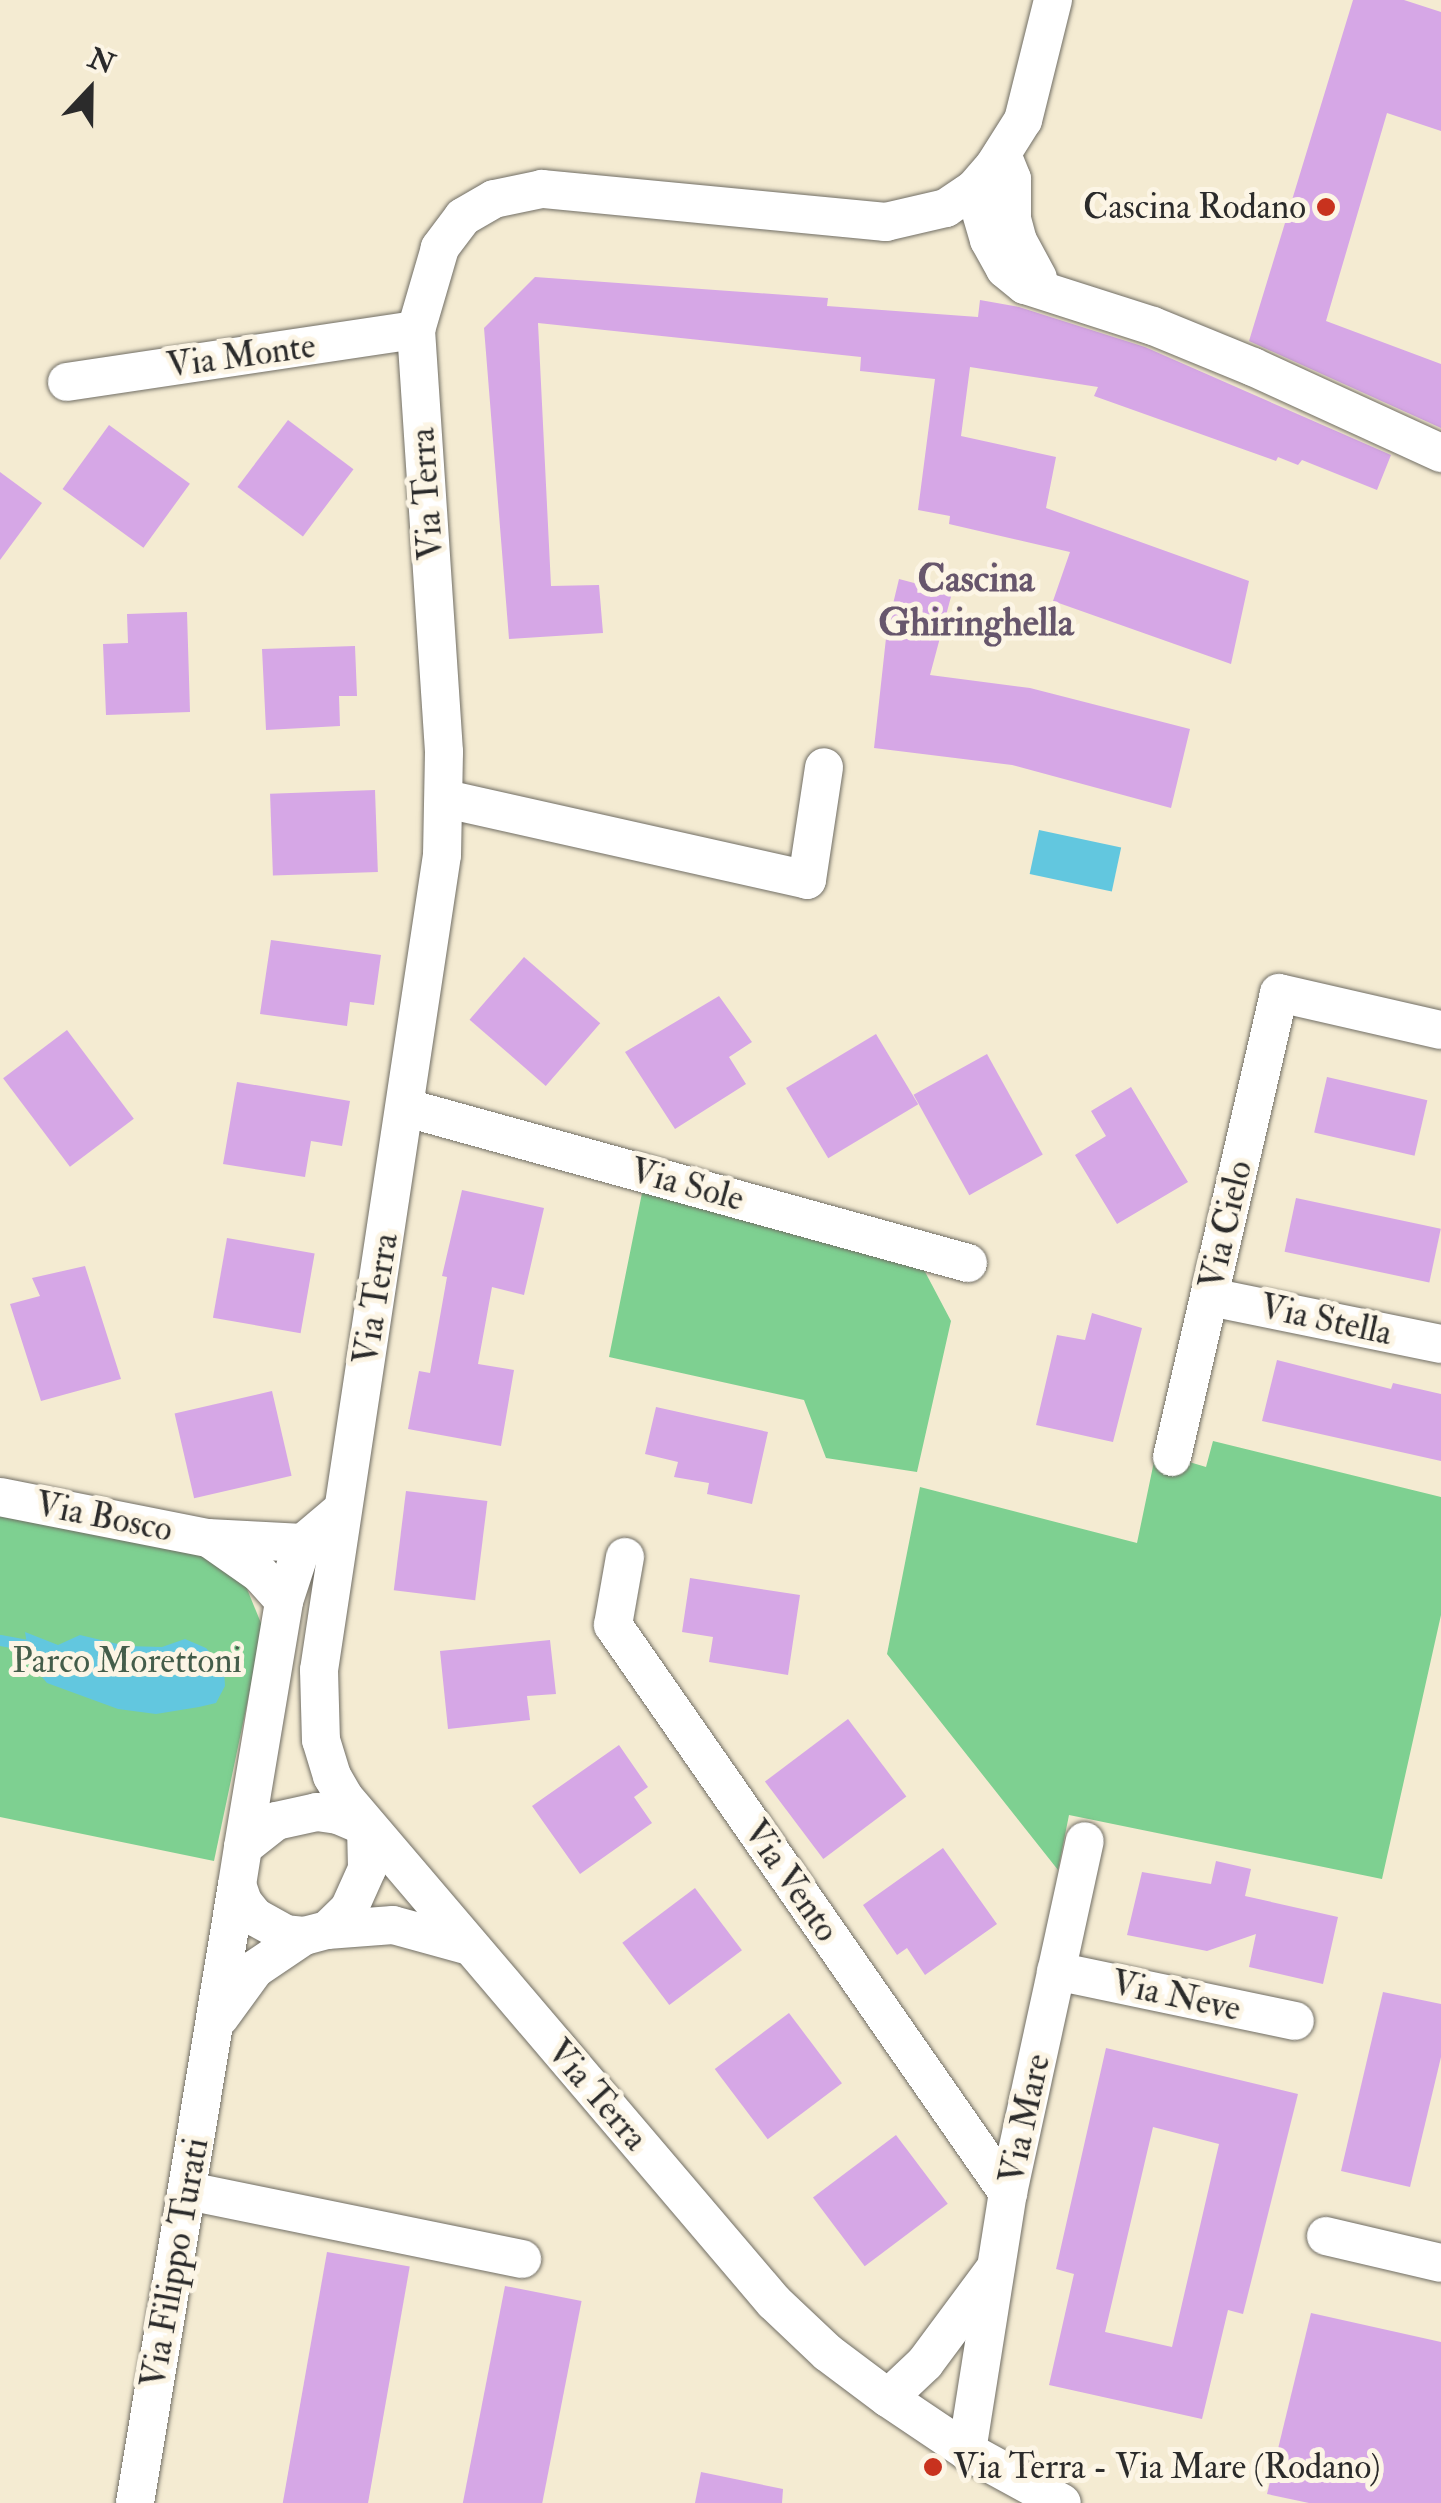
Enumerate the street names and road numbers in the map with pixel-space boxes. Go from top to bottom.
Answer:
street label: Via Monte [164,325,318,387]
street label: Via Terra [401,427,453,561]
street label: Via Sole [626,1150,748,1220]
street label: Via Cielo [1191,1157,1261,1293]
street label: Via Terra [345,1230,407,1368]
street label: Via Stella [1256,1286,1396,1354]
street label: Via Bosco [32,1483,176,1551]
street label: Via Vento [734,1812,848,1950]
street label: Via Neve [1108,1962,1244,2030]
street label: Via Terra [538,2031,656,2159]
street label: Via Mare [991,2050,1059,2188]
street label: Via Filippo Turati [132,2135,218,2391]

